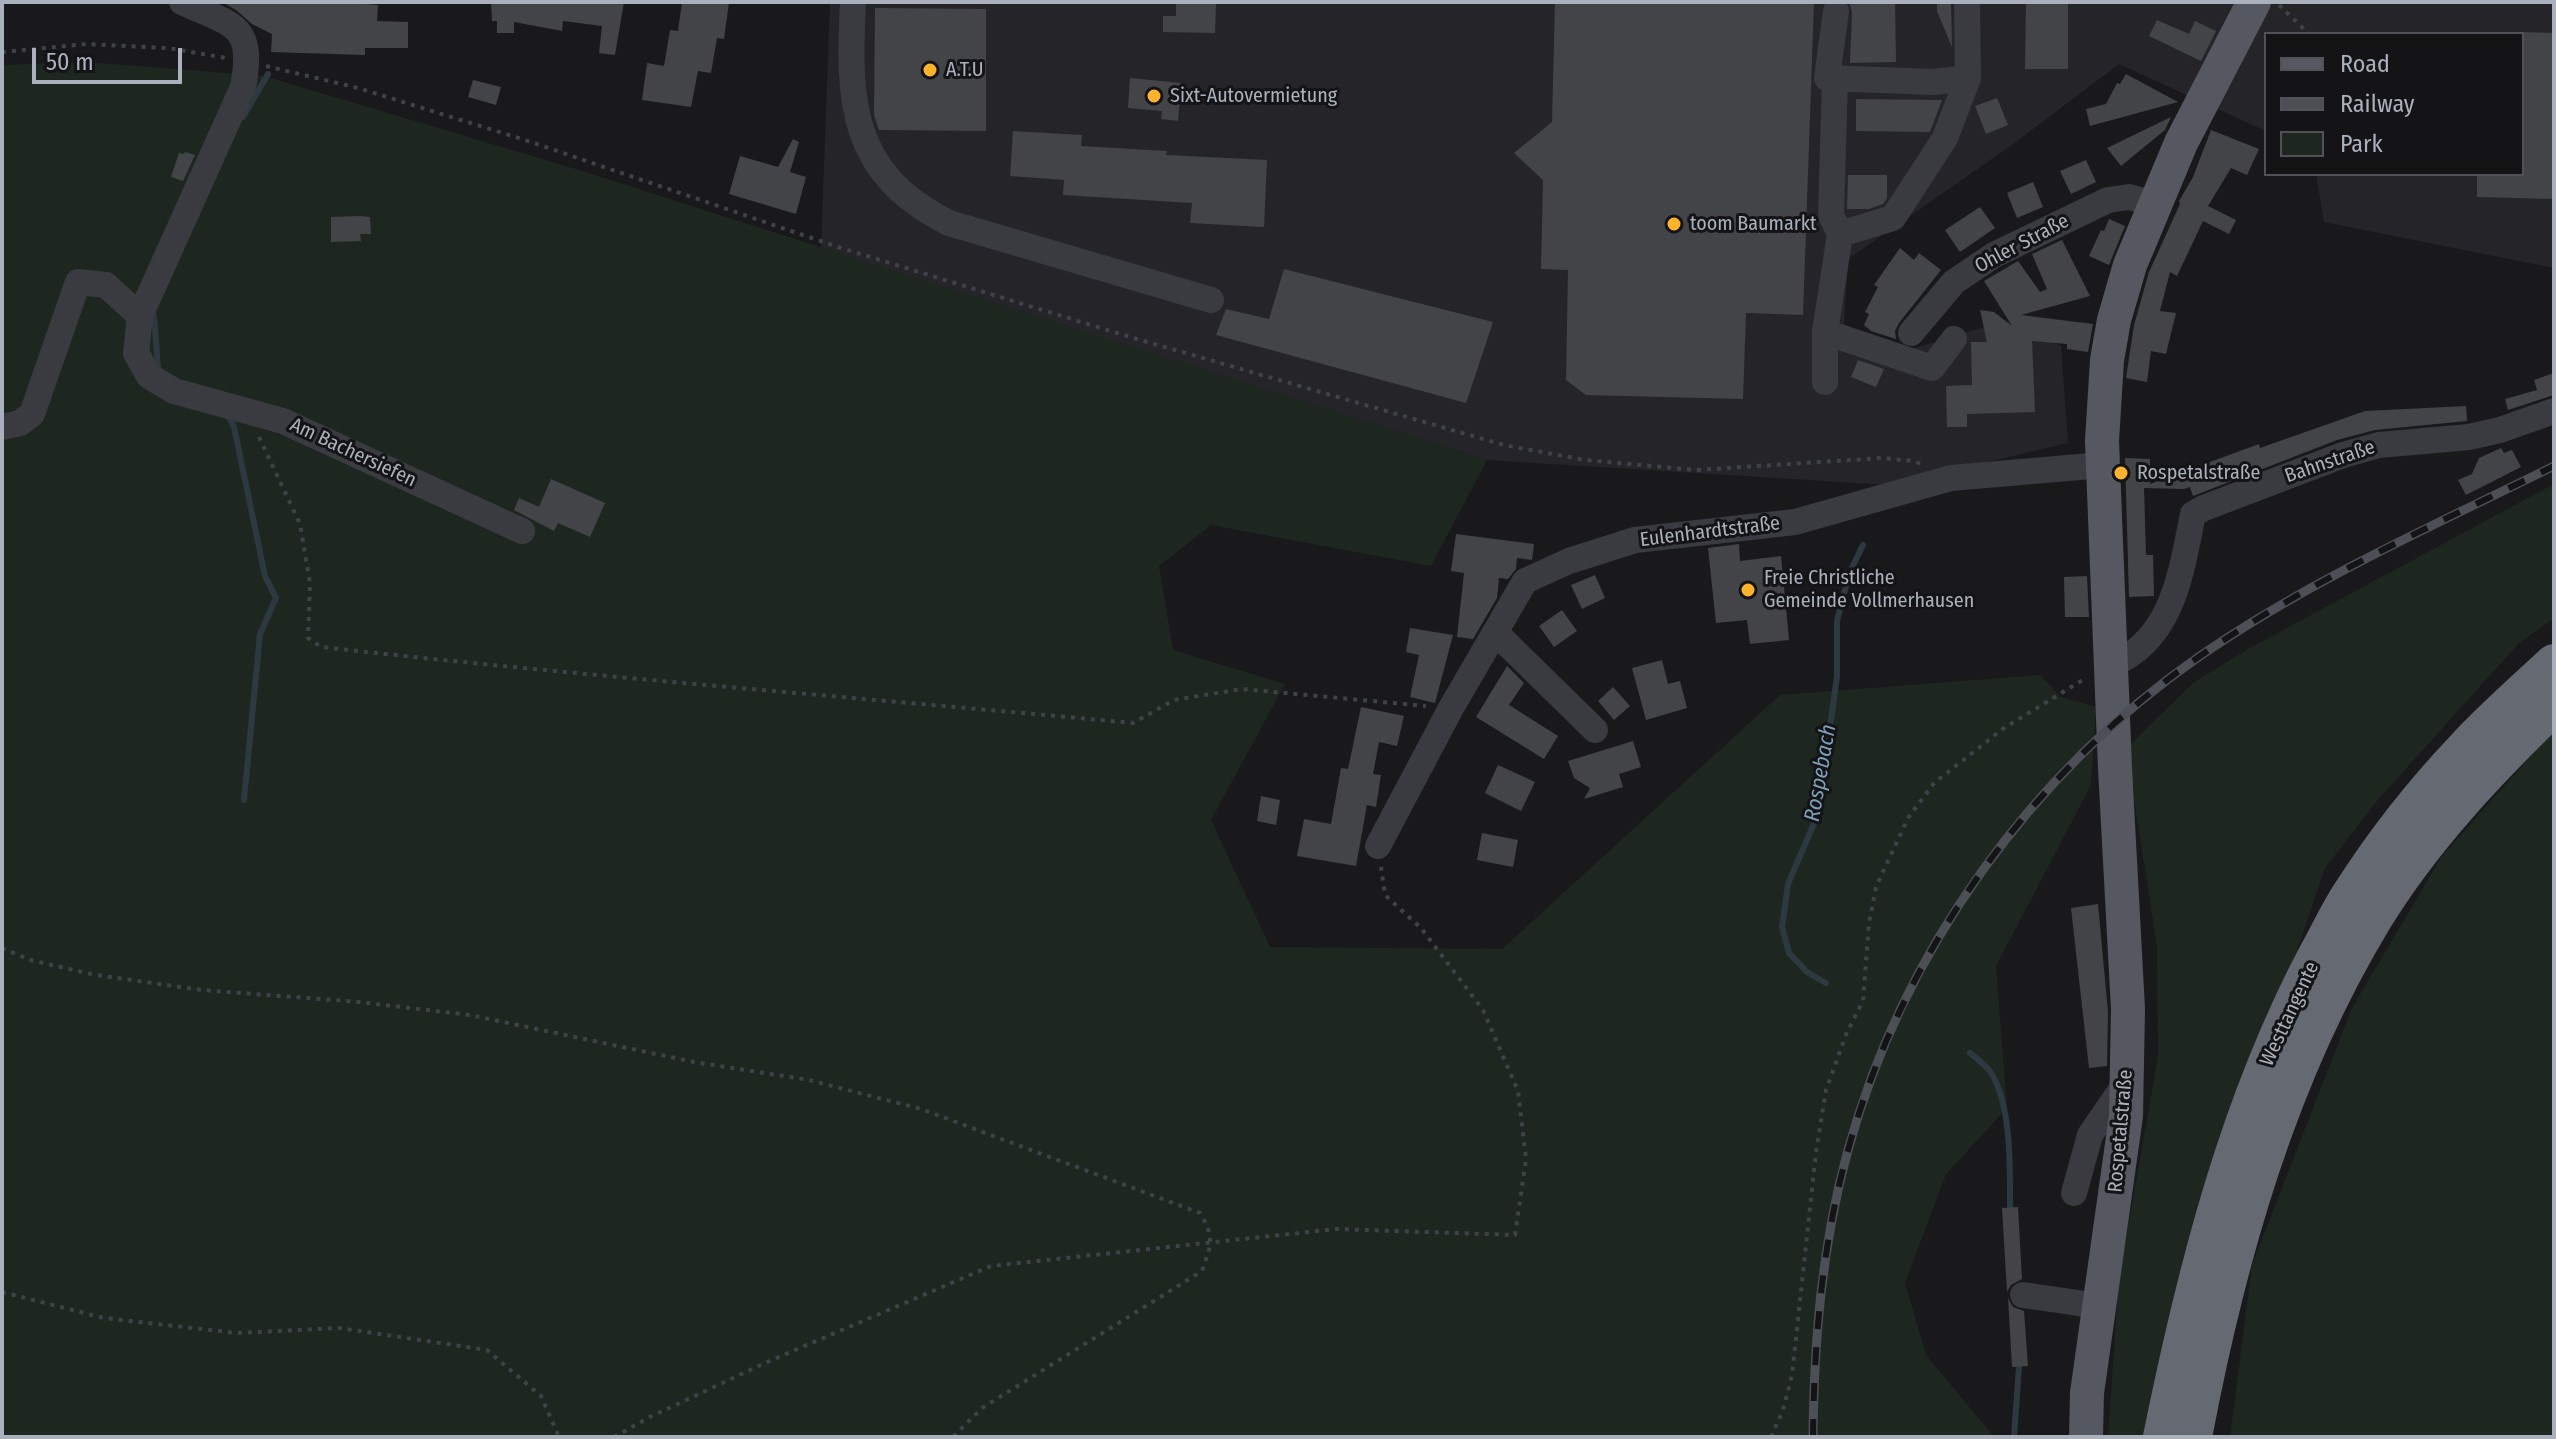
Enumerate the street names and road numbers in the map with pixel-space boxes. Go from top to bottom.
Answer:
street label: Ohler Straße [1971,209,2073,279]
street label: Am Bachersiefen [286,413,420,493]
street label: Bahnstraße [2282,435,2378,489]
street label: Eulenhardtstraße [1639,511,1781,553]
street label: Westtangente [2255,958,2325,1070]
street label: Rospetalstraße [2104,1069,2138,1193]

